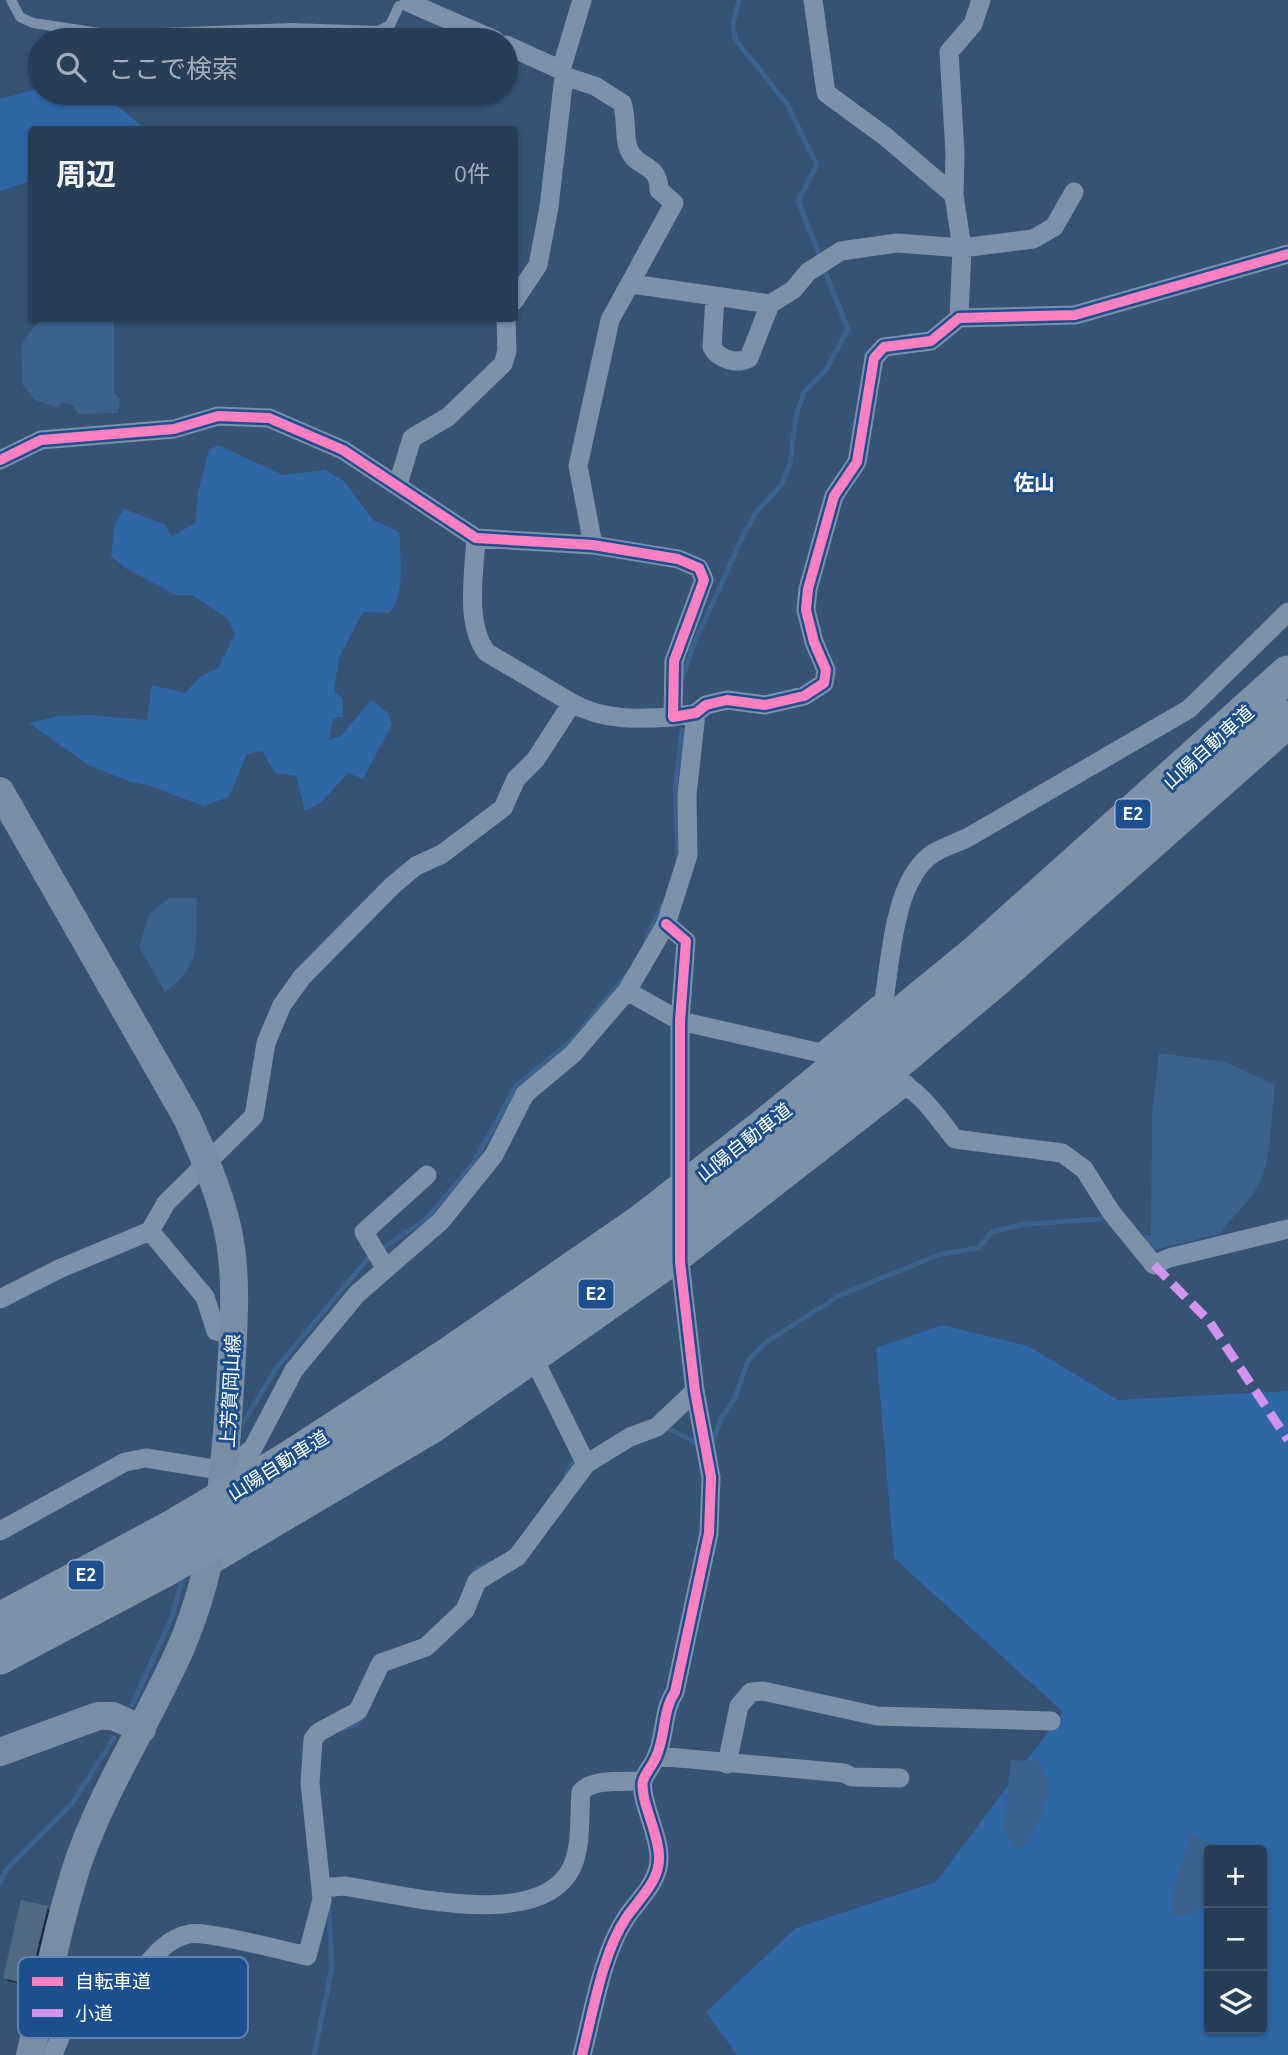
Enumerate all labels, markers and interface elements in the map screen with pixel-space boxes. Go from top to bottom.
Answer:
search box [28,28,518,105]
icon: search [52,48,90,86]
text: ここで検索 [108,54,238,83]
text: 周辺 [56,157,116,191]
text: 0件 [454,161,490,186]
district label: 佐山 [1013,470,1055,494]
street label: 山陽自動車道 [1158,701,1258,793]
road number: E2 [1116,800,1150,828]
street label: 山陽自動車道 [692,1098,796,1186]
road number: E2 [578,1280,614,1308]
street label: 上芳賀岡山線 [216,1333,244,1449]
street label: 山陽自動車道 [224,1425,332,1505]
road number: E2 [68,1560,104,1590]
map controls [1204,1845,1267,2034]
button: + [1204,1845,1267,1908]
button: − [1204,1908,1267,1971]
legend [18,1957,248,2038]
text: 自転車道 [75,1970,151,1992]
button: layers [1204,1971,1267,2034]
text: 小道 [75,2002,113,2024]

